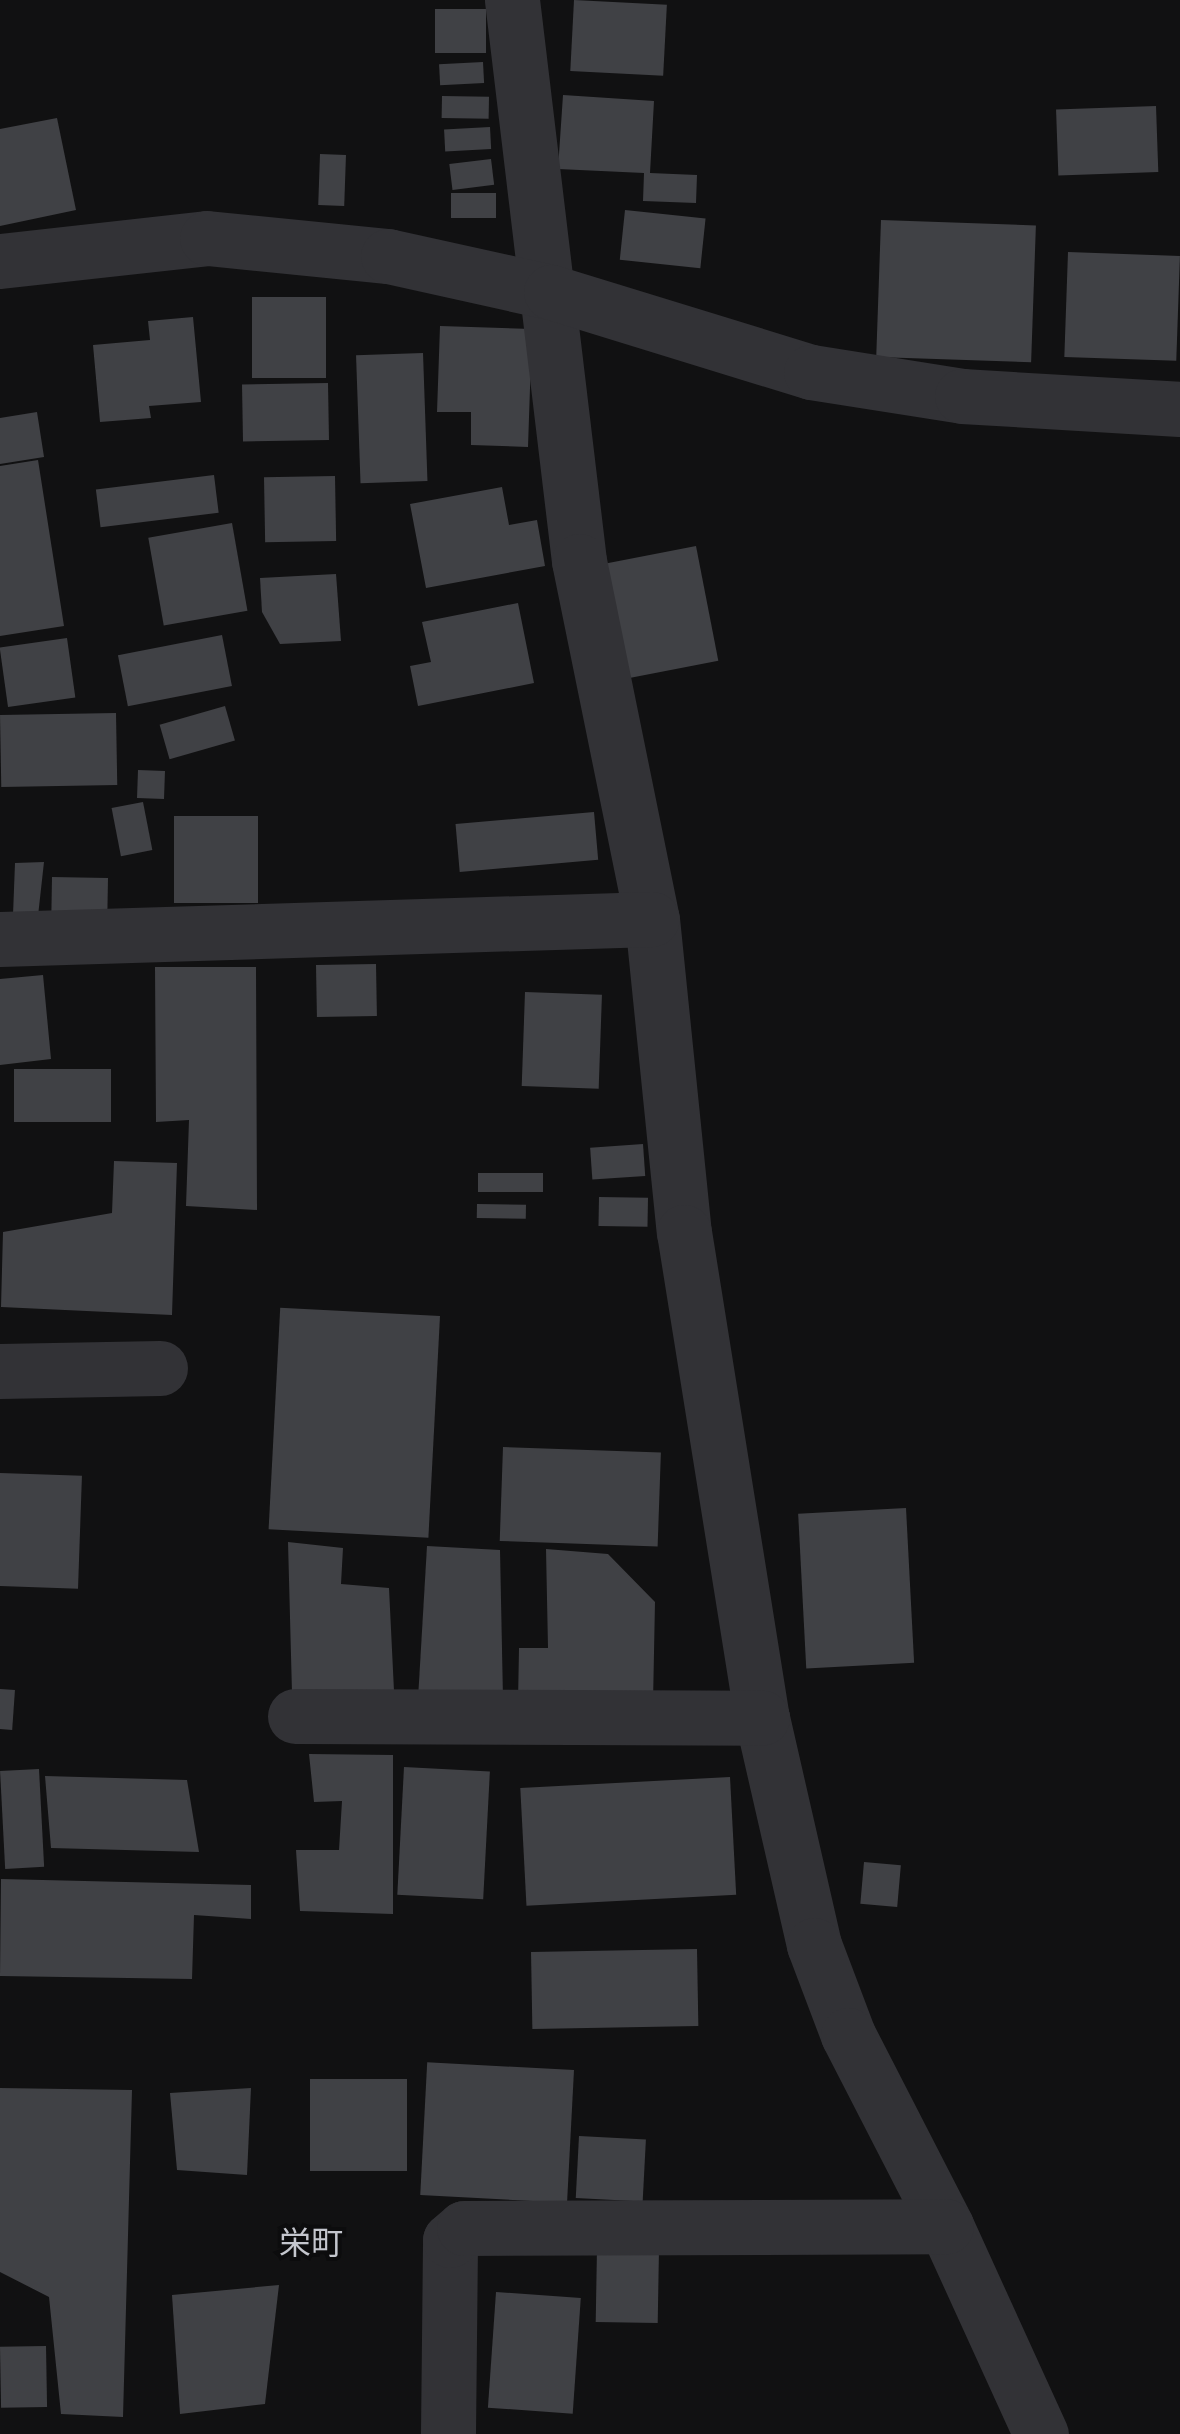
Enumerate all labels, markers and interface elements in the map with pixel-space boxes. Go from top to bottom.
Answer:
district label: 栄町 [279,2223,343,2261]

